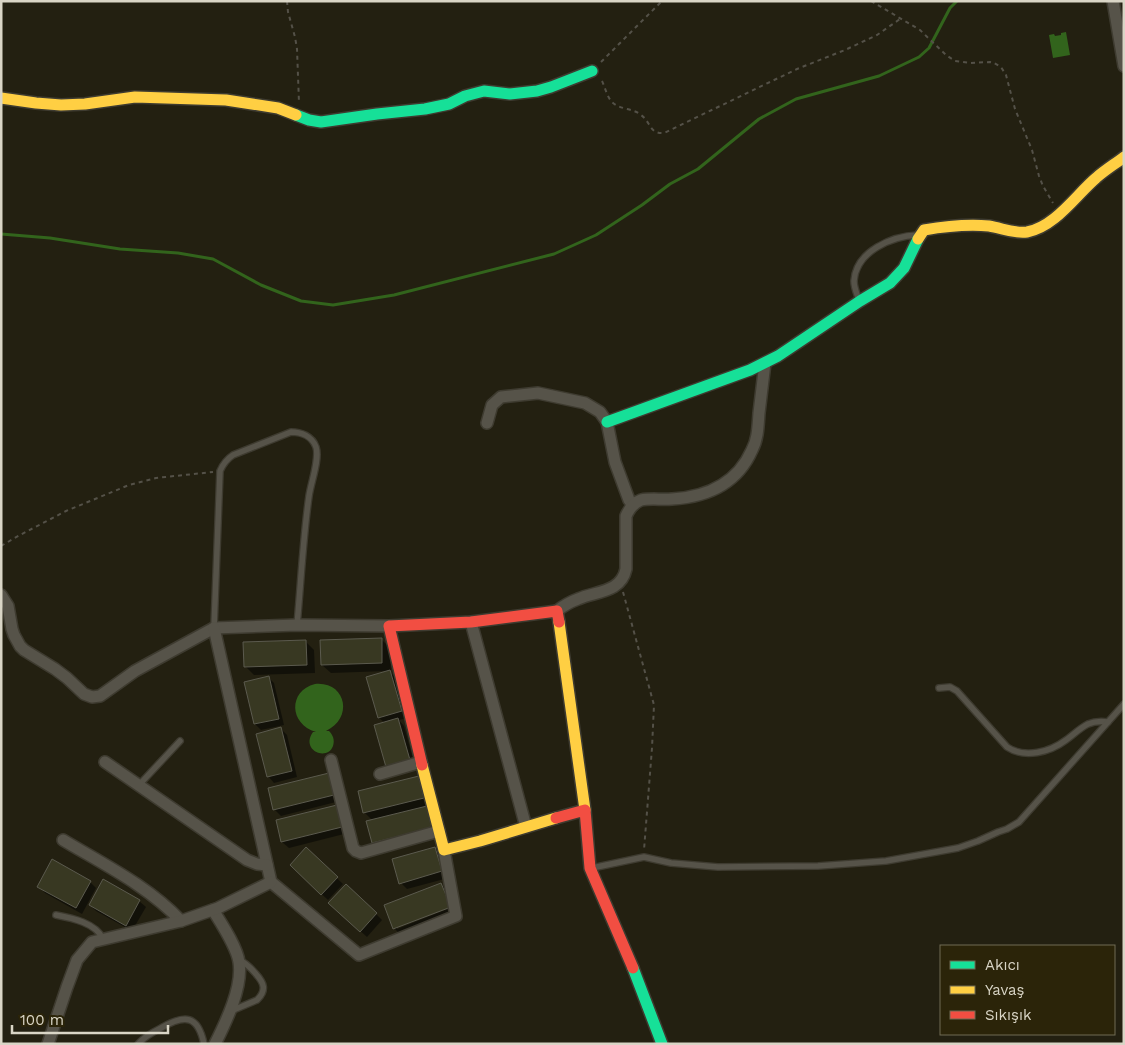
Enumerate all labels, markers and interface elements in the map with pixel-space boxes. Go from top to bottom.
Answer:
legend [940,945,1115,1035]
text: Akıcı [985,956,1020,974]
text: Yavaş [985,981,1025,999]
scale bar [12,1002,169,1034]
text: Sıkışık [985,1006,1032,1024]
text: 100 m [20,1011,64,1029]

